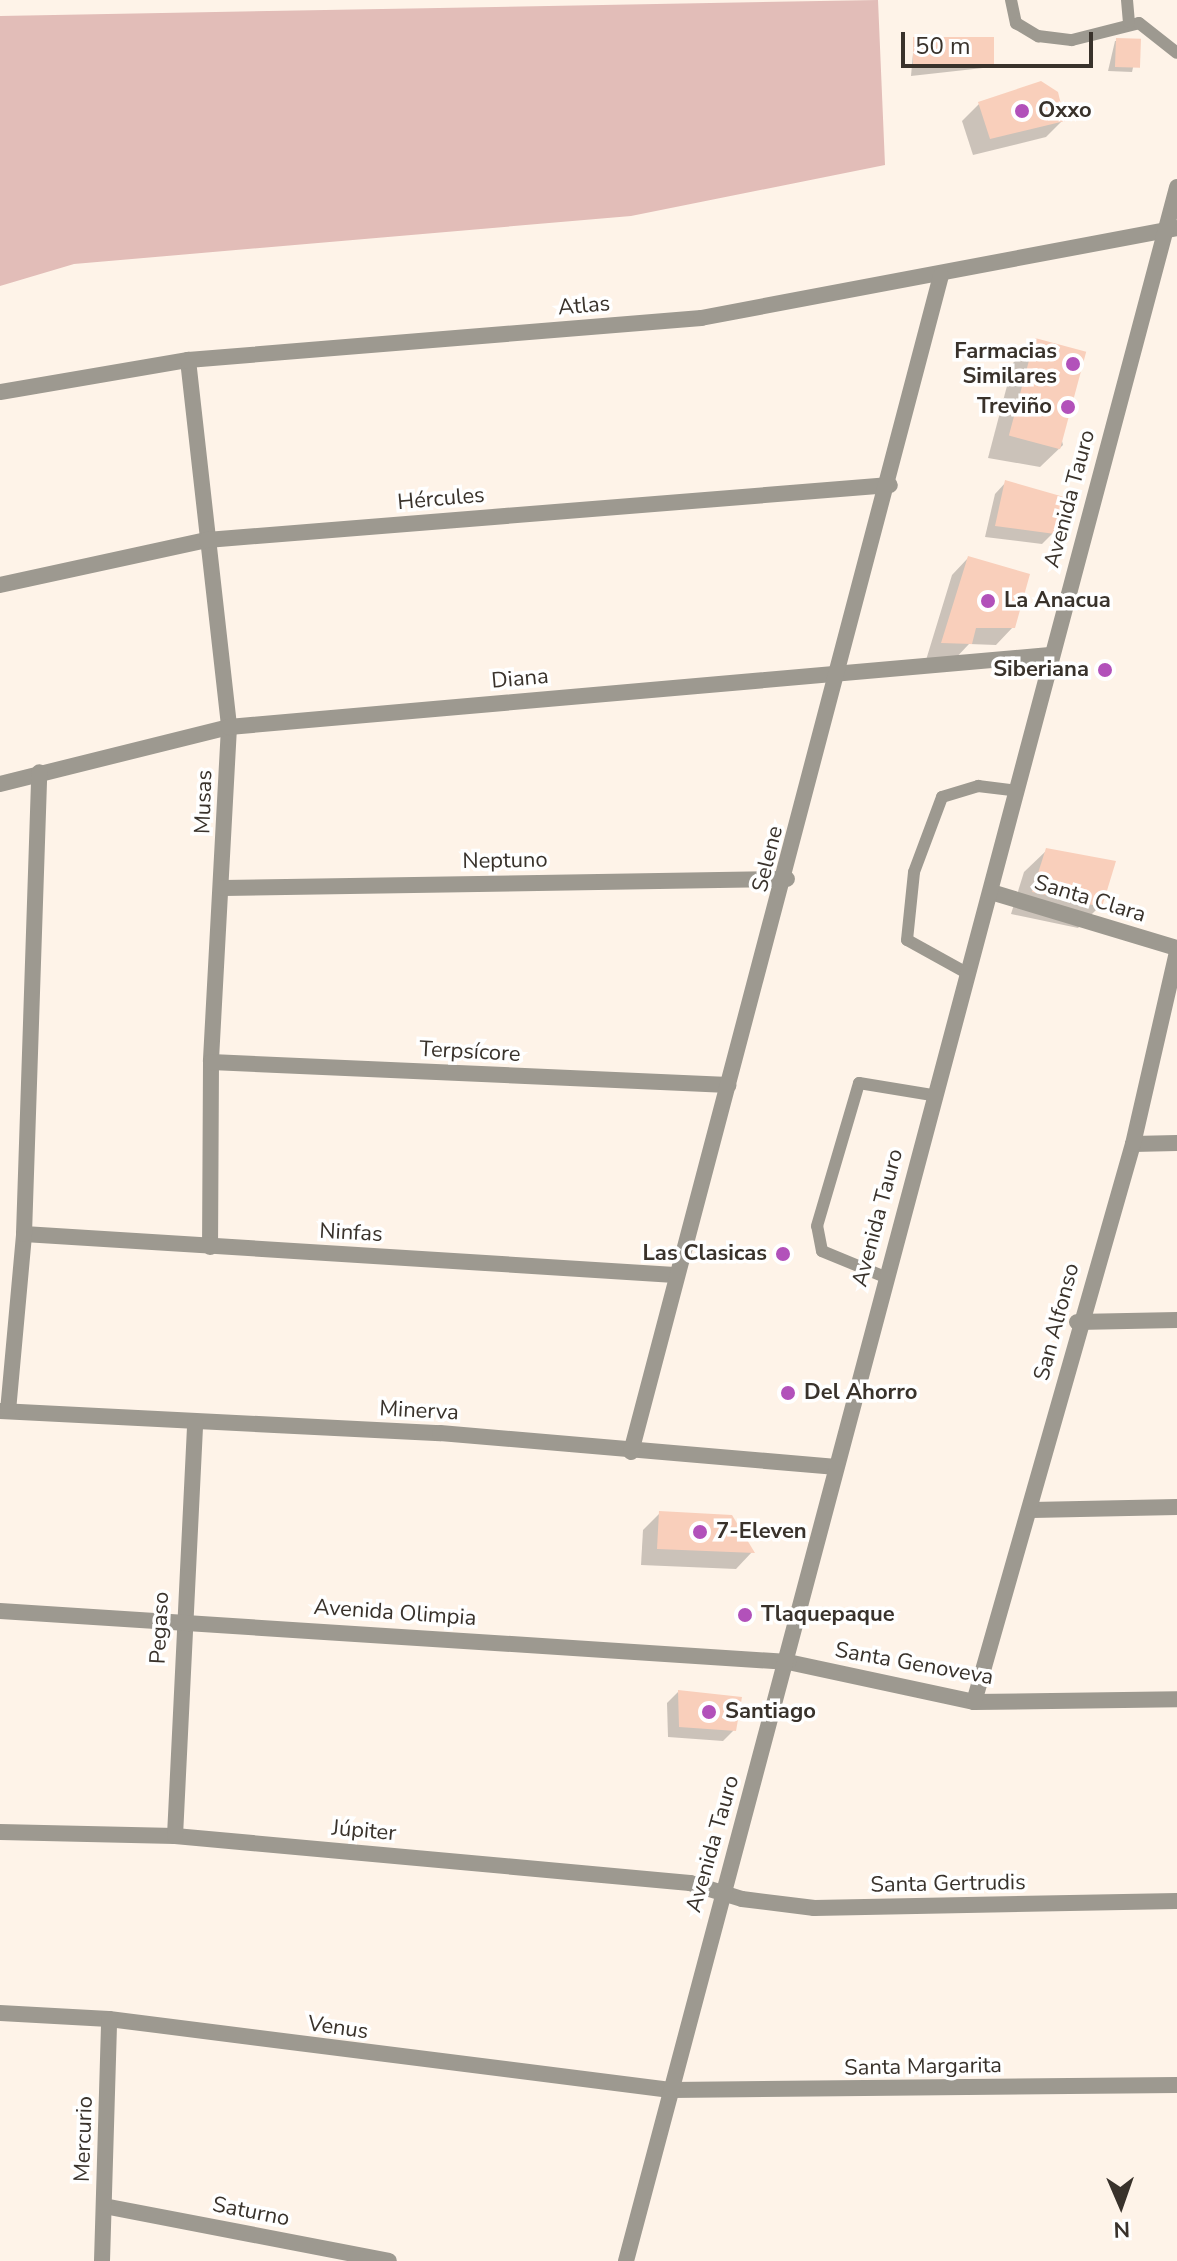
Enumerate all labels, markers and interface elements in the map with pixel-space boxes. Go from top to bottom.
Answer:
scale bar [905,16,1097,66]
text: 50 m [915,30,971,62]
place label: Oxxo [1038,98,1092,124]
marker: Oxxo [1013,102,1031,120]
street label: Atlas [557,291,611,321]
place label: Farmacias Similares [954,338,1057,390]
marker: Farmacias Similares [1064,355,1082,373]
place label: Treviño [977,394,1052,420]
marker: Treviño [1059,398,1077,416]
street label: Avenida Tauro [1039,427,1101,571]
street label: Hércules [396,482,486,516]
place label: La Anacua [1004,588,1111,614]
marker: La Anacua [979,592,997,610]
place label: Siberiana [993,657,1089,683]
marker: Siberiana [1096,661,1114,679]
street label: Diana [490,663,550,695]
street label: Musas [190,770,218,834]
street label: Selene [747,823,789,895]
street label: Neptuno [462,847,548,875]
street label: Santa Clara [1031,870,1149,928]
street label: Terpsícore [419,1036,521,1068]
street label: Avenida Tauro [847,1146,909,1290]
street label: Ninfas [319,1218,383,1248]
place label: Las Clasicas [643,1241,767,1267]
marker: Las Clasicas [774,1245,792,1263]
street label: San Alfonso [1029,1260,1085,1384]
place label: Del Ahorro [804,1380,917,1406]
marker: Del Ahorro [779,1384,797,1402]
street label: Minerva [379,1396,459,1426]
place label: 7-Eleven [716,1519,807,1545]
marker: 7-Eleven [691,1523,709,1541]
street label: Pegaso [145,1591,175,1665]
street label: Avenida Olimpia [313,1594,477,1632]
place label: Tlaquepaque [761,1602,895,1628]
marker: Tlaquepaque [736,1606,754,1624]
street label: Santa Genoveva [833,1637,995,1691]
place label: Santiago [725,1699,816,1725]
marker: Santiago [700,1703,718,1721]
street label: Avenida Tauro [681,1772,745,1916]
street label: Júpiter [331,1815,397,1847]
street label: Santa Gertrudis [870,1869,1026,1899]
street label: Venus [306,2011,370,2045]
street label: Santa Margarita [844,2052,1002,2082]
street label: Mercurio [69,2096,99,2182]
north arrow [1081,2165,1161,2245]
street label: Saturno [210,2192,292,2232]
text: N [1113,2214,1131,2244]

